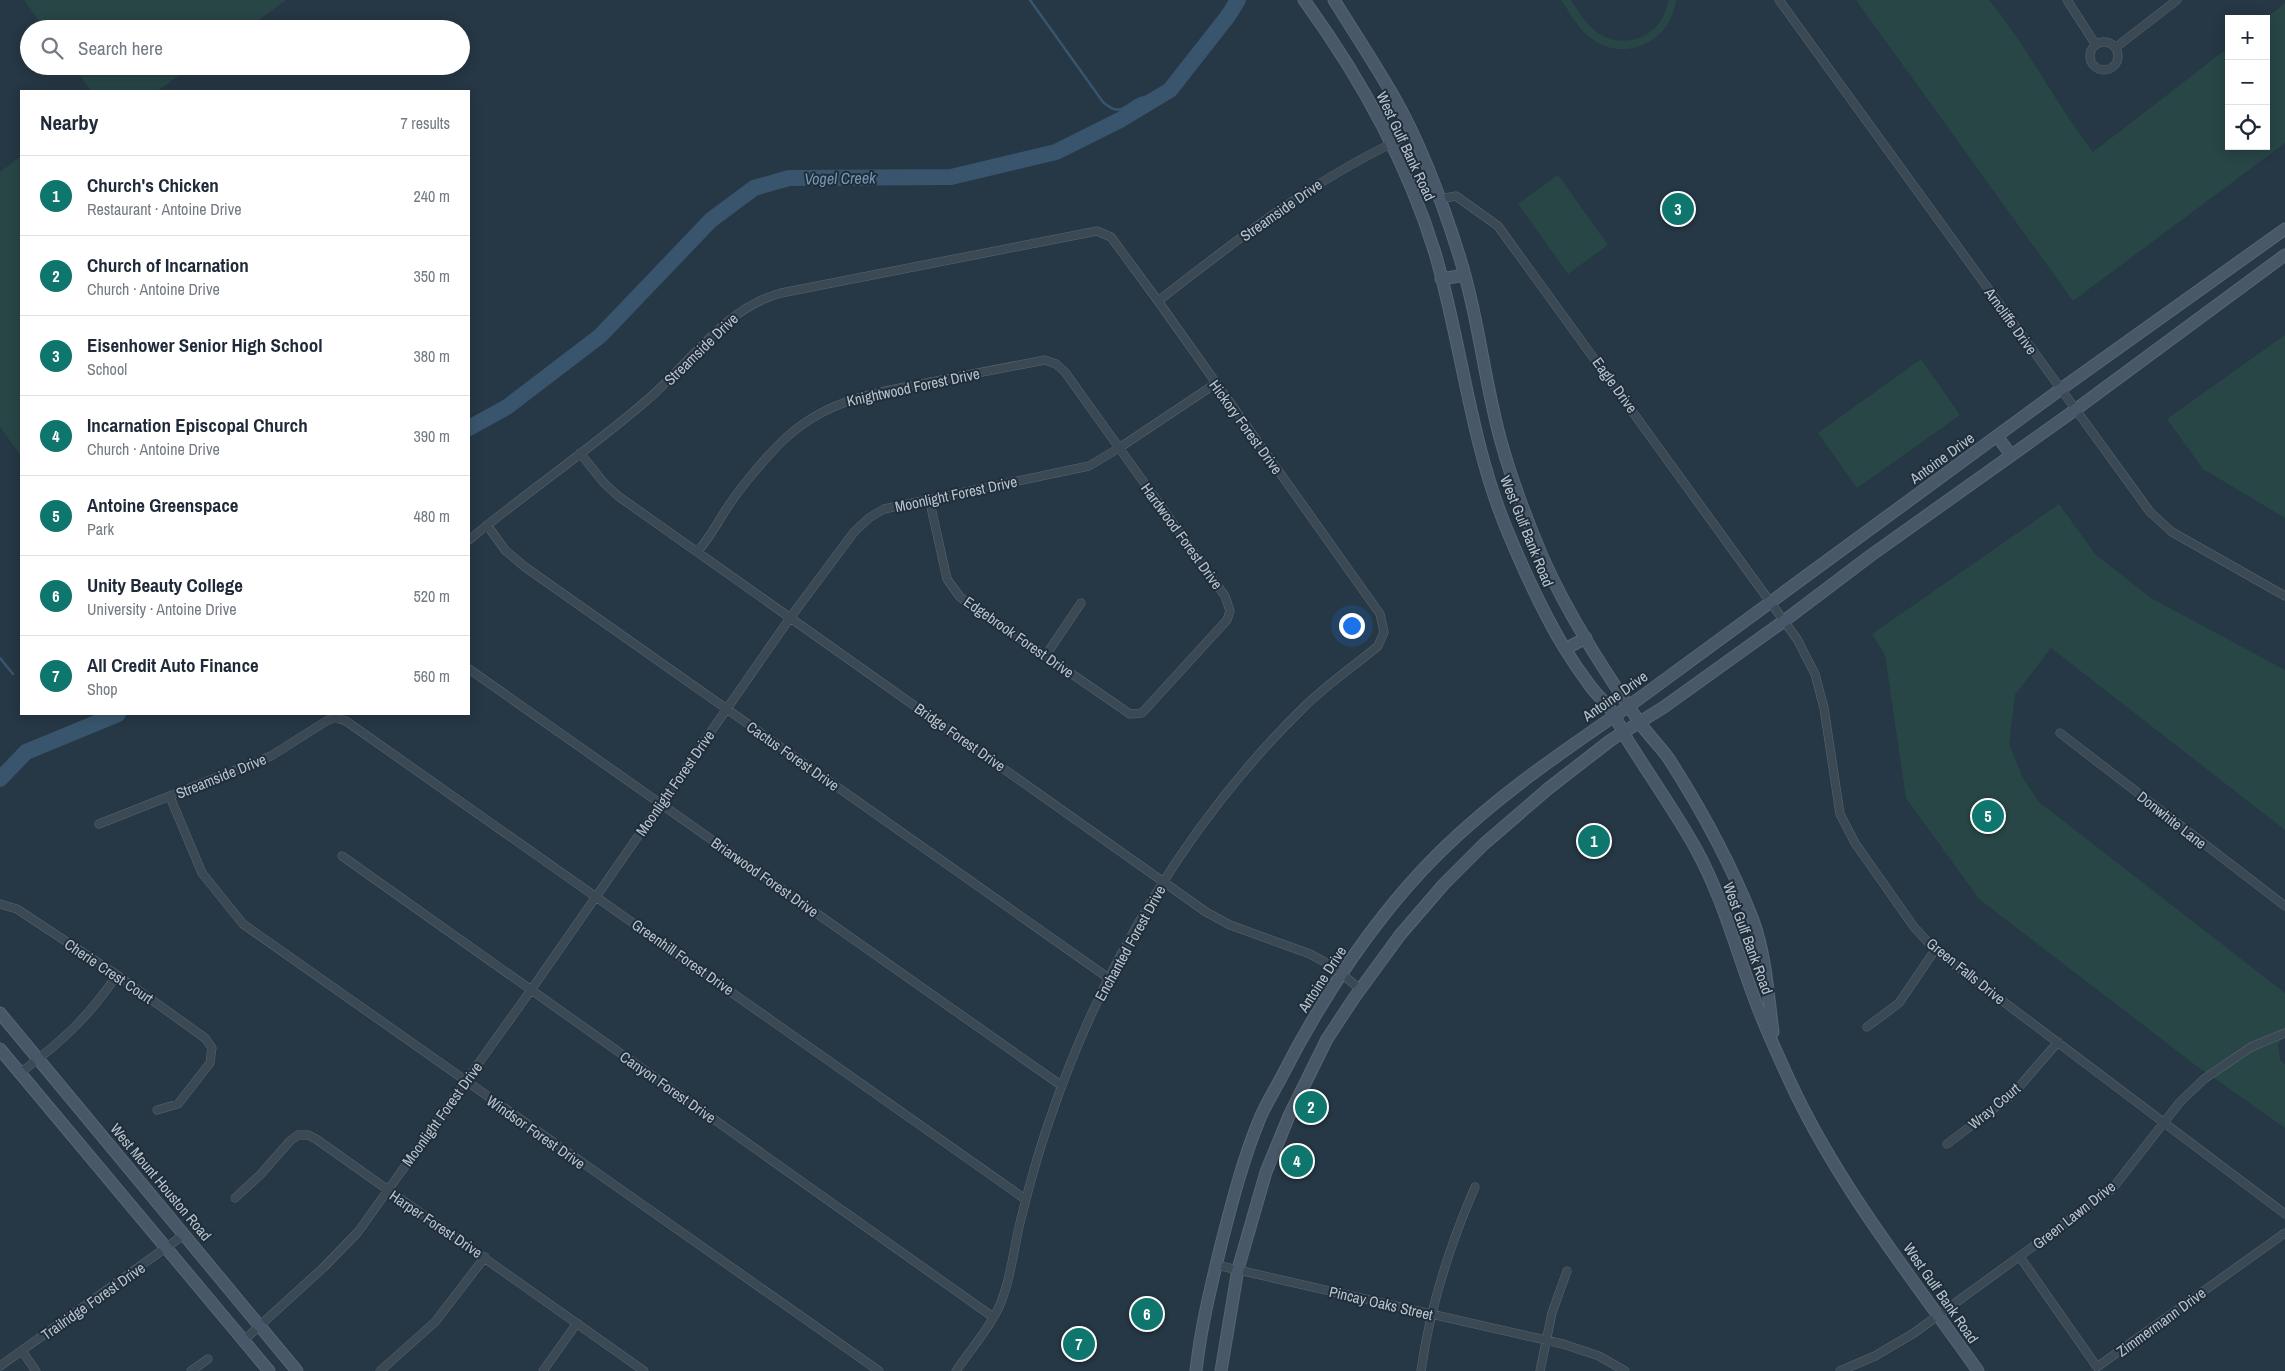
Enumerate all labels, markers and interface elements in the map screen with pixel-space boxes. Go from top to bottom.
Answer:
map controls [2225,15,2270,150]
button: + [2225,15,2270,60]
search box [20,20,470,75]
icon: search [38,34,66,62]
text: Search here [78,35,163,61]
button: − [2225,60,2270,105]
street label: West Gulf Bank Road [1372,88,1440,204]
button: locate [2225,105,2270,150]
text: Nearby [40,108,98,137]
text: 7 results [400,112,450,134]
water label: Vogel Creek [804,166,876,190]
text: Church's Chicken [87,172,219,198]
street label: Streamside Drive [1236,174,1326,246]
text: 1 [52,185,60,207]
text: 240 m [414,185,450,207]
pin: 3 [1662,190,1694,228]
text: Restaurant · Antoine Drive [87,198,242,220]
text: Church of Incarnation [87,252,249,278]
text: 2 [52,265,60,287]
text: 350 m [414,265,450,287]
text: Church · Antoine Drive [87,278,220,300]
street label: Arncliffe Drive [1979,283,2042,359]
street label: Streamside Drive [659,308,743,390]
text: Eisenhower Senior High School [87,332,323,358]
text: 3 [52,345,60,367]
text: 380 m [414,345,450,367]
street label: Eagle Drive [1588,353,1642,417]
text: School [87,358,127,380]
street label: Knightwood Forest Drive [845,363,982,411]
street label: Hickory Forest Drive [1205,375,1288,479]
text: Incarnation Episcopal Church [87,412,308,438]
text: 4 [52,425,60,447]
text: 390 m [414,425,450,447]
street label: Antoine Drive [1905,427,1979,489]
text: Church · Antoine Drive [87,438,220,460]
street label: Moonlight Forest Drive [893,471,1019,517]
street label: West Gulf Bank Road [1495,472,1559,590]
street label: Hardwood Forest Drive [1136,479,1228,593]
text: Antoine Greenspace [87,492,239,518]
text: 5 [52,505,60,527]
text: 480 m [414,505,450,527]
text: Park [87,518,114,540]
text: Unity Beauty College [87,572,243,598]
text: 6 [52,585,60,607]
text: 520 m [414,585,450,607]
street label: Edgebrook Forest Drive [960,591,1078,683]
text: University · Antoine Drive [87,598,237,620]
your location [1339,613,1365,639]
text: All Credit Auto Finance [87,652,259,678]
text: 7 [52,665,60,687]
text: 560 m [414,665,450,687]
street label: Antoine Drive [1577,666,1652,727]
text: Shop [87,678,118,700]
street label: Bridge Forest Drive [910,698,1010,776]
street label: Cactus Forest Drive [742,716,844,796]
street label: Moonlight Forest Drive [631,726,719,840]
street label: Streamside Drive [173,748,269,804]
street label: Donwhite Lane [2133,786,2211,854]
pin: 5 [1972,797,2004,835]
pin: 1 [1578,822,1610,860]
street label: Briarwood Forest Drive [707,832,823,922]
street label: West Gulf Bank Road [1718,879,1778,997]
street label: Enchanted Forest Drive [1089,881,1171,1005]
street label: Greenhill Forest Drive [628,914,738,1000]
street label: Cherie Crest Court [60,933,158,1009]
street label: Green Falls Drive [1922,933,2010,1009]
street label: Antoine Drive [1292,942,1351,1017]
street label: Canyon Forest Drive [616,1046,720,1128]
street label: Moonlight Forest Drive [397,1057,487,1171]
street label: Wray Court [1964,1078,2025,1134]
pin: 2 [1295,1088,1327,1126]
street label: Windsor Forest Drive [482,1090,590,1174]
street label: West Mount Houston Road [106,1119,216,1245]
pin: 4 [1281,1142,1313,1180]
street label: Green Lawn Drive [2028,1176,2120,1254]
street label: Harper Forest Drive [385,1185,487,1263]
street label: West Gulf Bank Road [1899,1239,1983,1347]
street label: Trailridge Forest Drive [37,1257,149,1345]
street label: Pincay Oaks Street [1327,1281,1436,1325]
street label: Zimmermann Drive [2112,1282,2210,1362]
pin: 6 [1131,1295,1163,1333]
pin: 7 [1063,1325,1095,1363]

